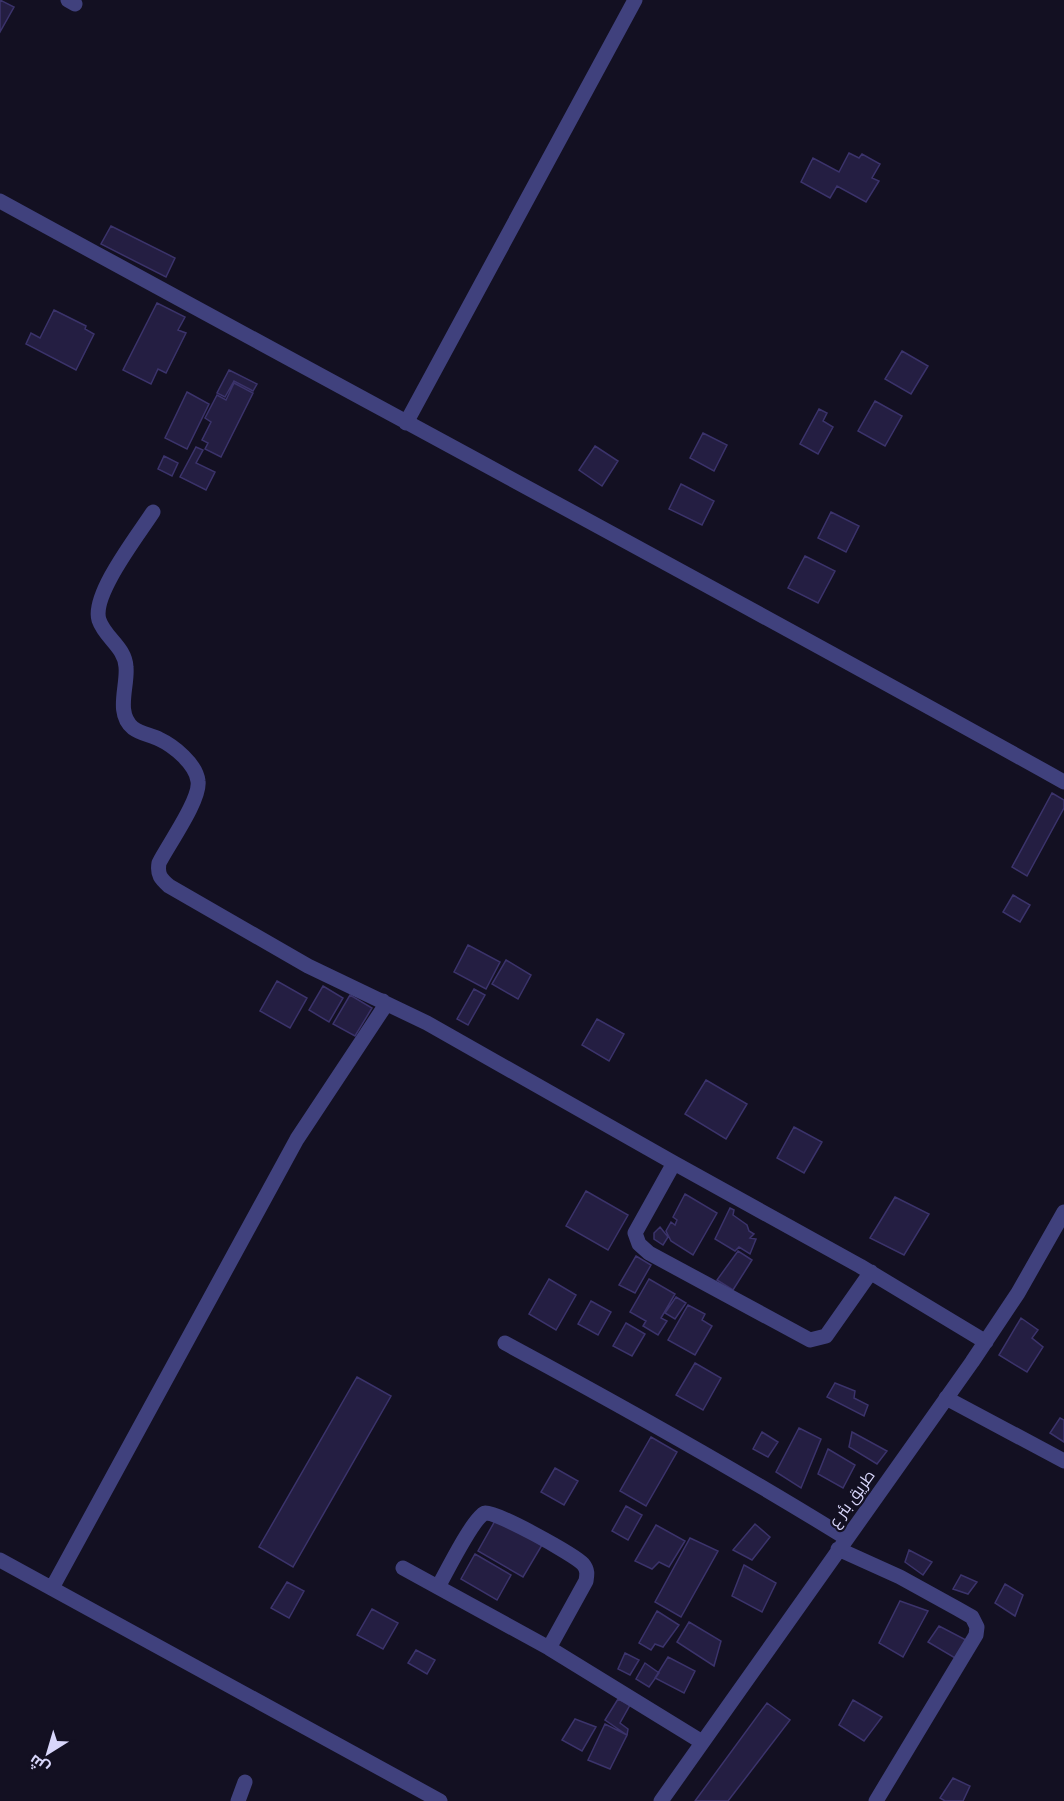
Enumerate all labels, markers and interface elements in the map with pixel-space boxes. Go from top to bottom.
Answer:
street label: طريق بئر ع [824,1466,880,1532]
north arrow [18,1723,78,1783]
text: ش [25,1750,54,1778]

